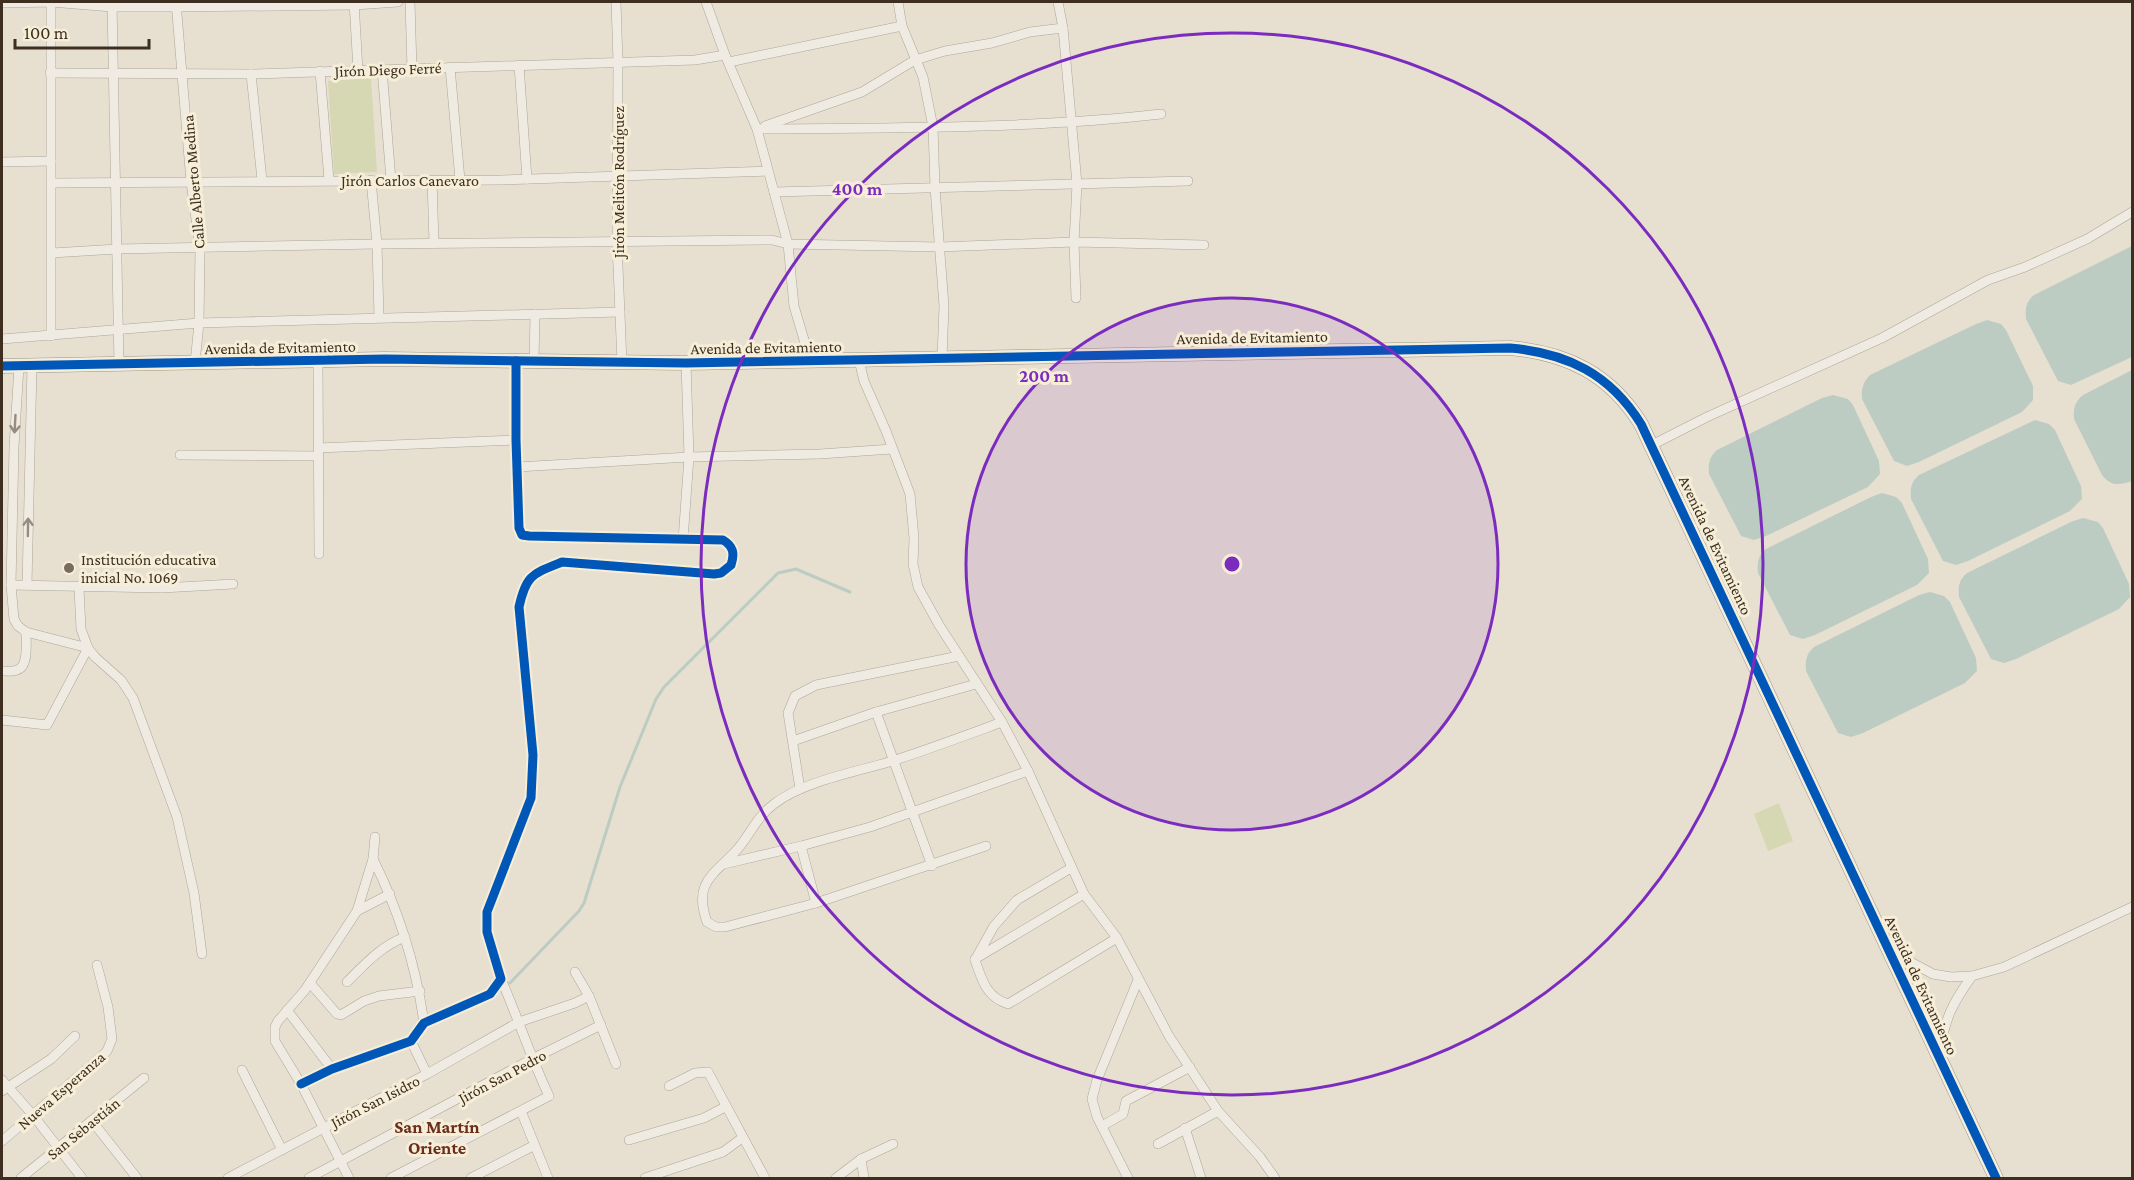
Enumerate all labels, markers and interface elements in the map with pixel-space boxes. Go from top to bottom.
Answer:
scale bar [15,12,148,50]
text: 100 m [24,23,69,43]
street label: Jirón Diego Ferré [332,59,442,81]
street label: Jirón Melitón Rodríguez [610,106,628,260]
street label: Calle Alberto Medina [179,114,208,250]
street label: Jirón Carlos Canevaro [339,172,479,190]
text: 400 m [832,179,883,199]
street label: Avenida de Evitamiento [1176,328,1328,347]
street label: Avenida de Evitamiento [204,338,356,357]
street label: Avenida de Evitamiento [690,338,842,357]
text: 200 m [1019,366,1070,386]
one-way arrow [10,414,21,434]
street label: Avenida de Evitamiento [1676,473,1755,617]
one-way arrow [22,517,34,537]
place label: Institución educativa inicial No. 1069 [81,551,217,586]
centre of rings [1222,554,1242,574]
marker: Institución educativa inicial No. 1069 [62,561,76,575]
street label: Avenida de Evitamiento [1882,913,1961,1057]
street label: Jirón San Pedro [454,1046,550,1109]
street label: Nueva Esperanza [14,1048,109,1134]
street label: Jirón San Isidro [326,1072,423,1133]
street label: San Sebastián [44,1094,123,1163]
district label: San Martín Oriente [394,1117,480,1158]

